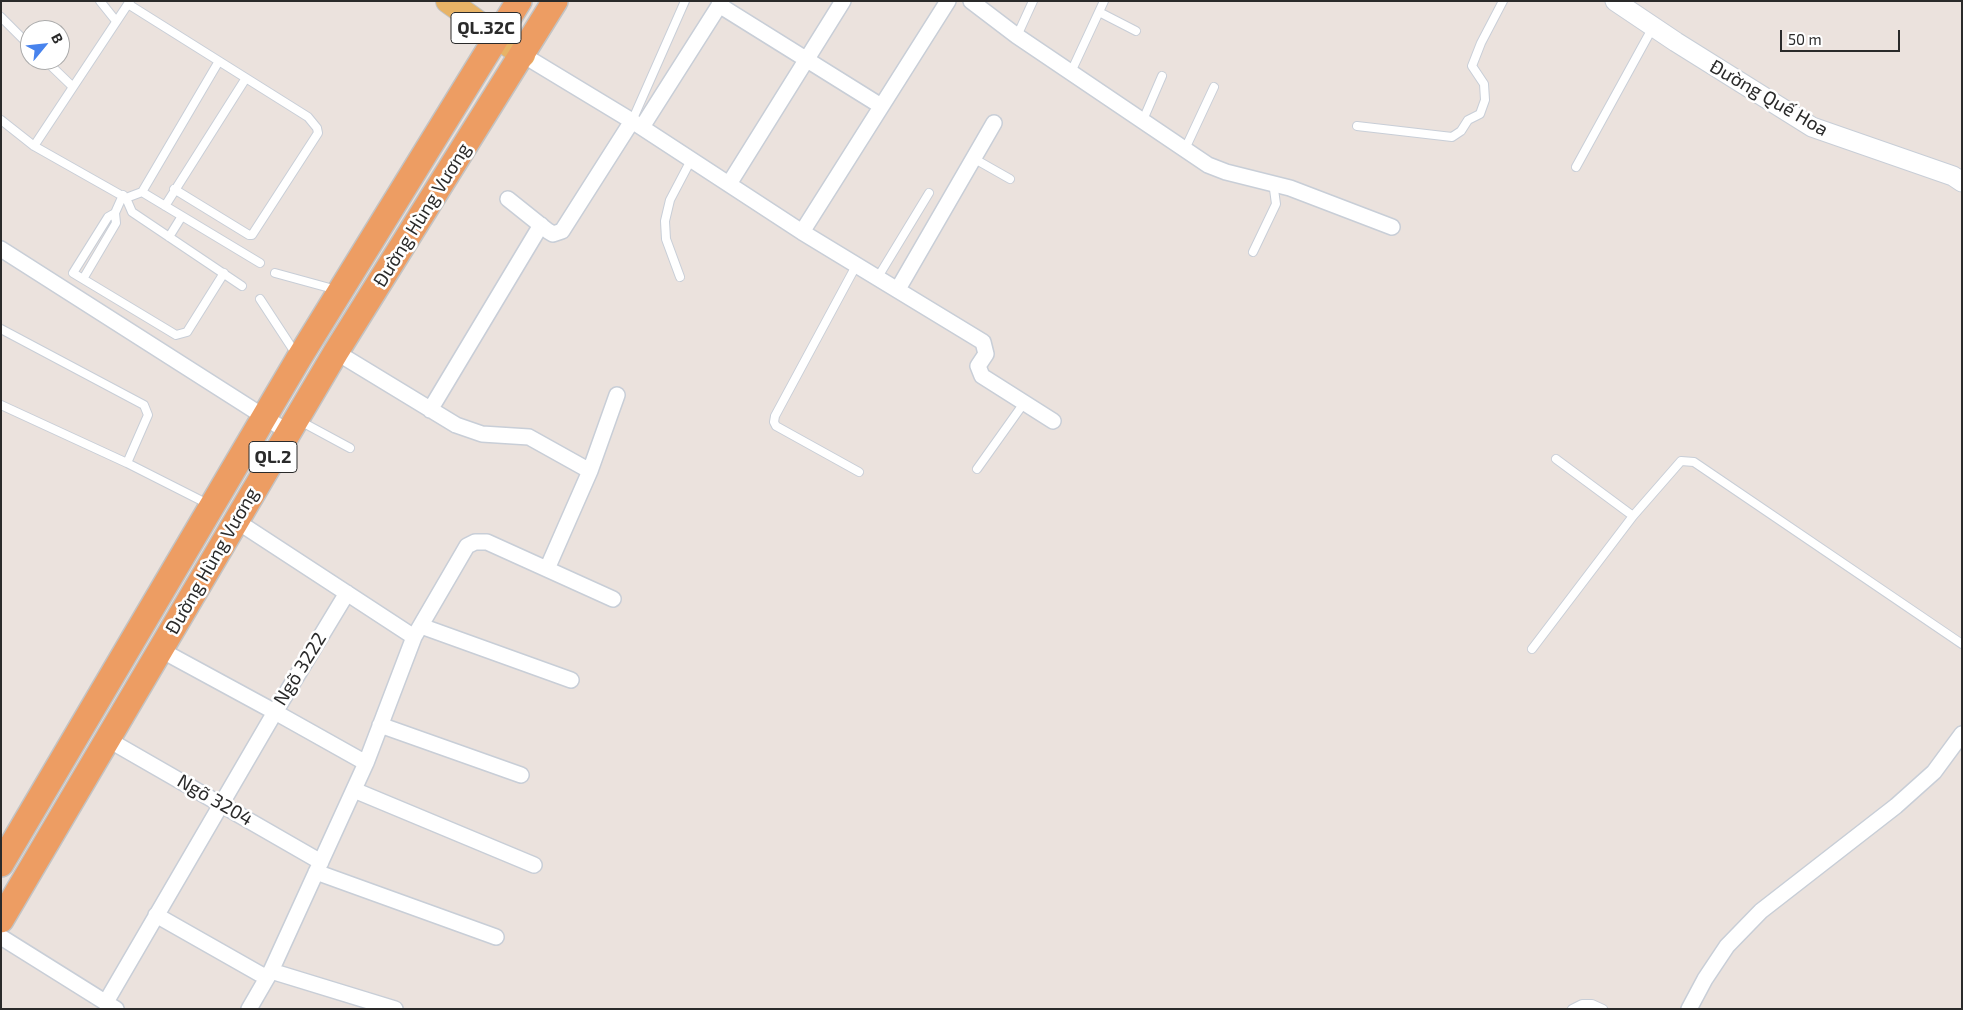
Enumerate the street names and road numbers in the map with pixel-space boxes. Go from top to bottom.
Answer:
road number: QL.32C [451,12,521,44]
street label: Đường Quế Hoa [1706,55,1832,141]
street label: Đường Hùng Vương [369,139,475,291]
road number: QL.2 [249,442,297,472]
street label: Đường Hùng Vương [161,484,263,638]
street label: Ngõ 3222 [269,628,331,710]
street label: Ngõ 3204 [173,769,257,831]

